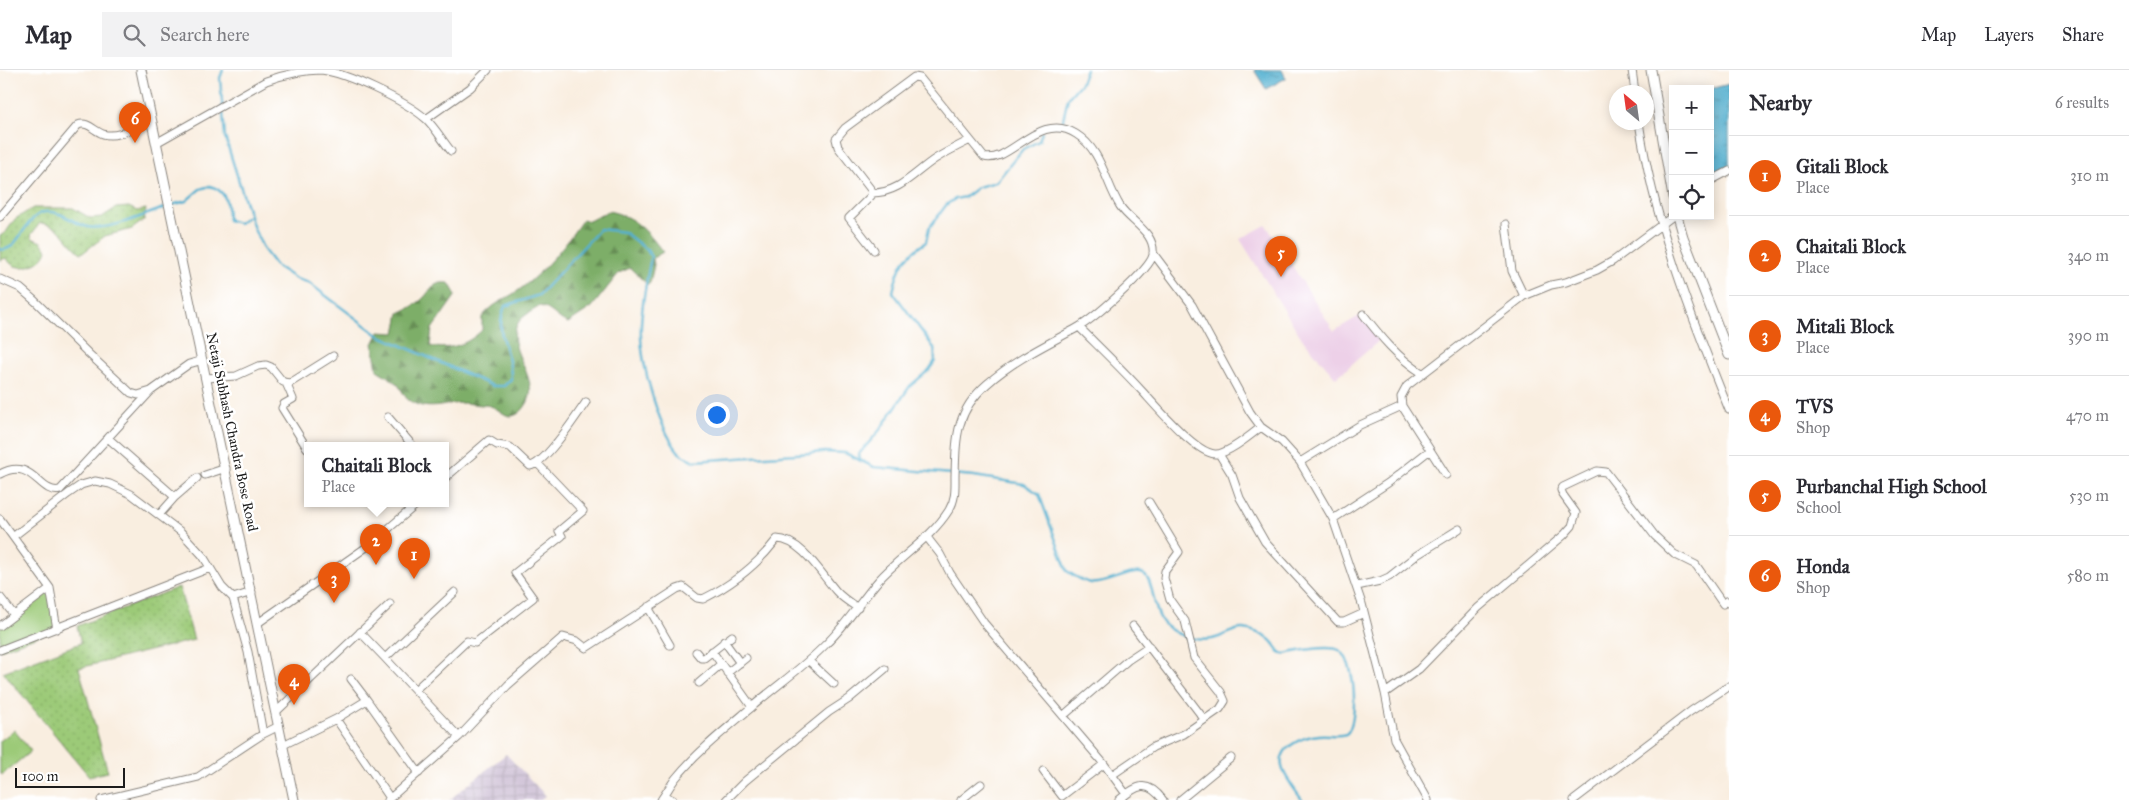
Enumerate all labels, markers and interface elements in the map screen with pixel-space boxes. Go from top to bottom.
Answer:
search box [102,12,452,57]
text: Map [25,20,72,50]
icon: search [120,21,148,49]
text: Search here [160,23,250,46]
text: Map [1921,24,1956,46]
text: Layers [1984,24,2034,46]
text: Share [2062,24,2104,46]
north arrow [1609,85,1654,130]
map controls [1669,85,1714,220]
button: + [1669,85,1714,130]
text: Nearby [1749,90,1812,116]
text: 6 results [2055,93,2109,112]
pin: 6 [119,102,151,143]
button: − [1669,130,1714,175]
text: Gitali Block [1796,155,1888,178]
text: 1 [1762,166,1768,185]
text: 310 m [2070,166,2109,185]
button: locate [1669,175,1714,220]
text: Place [1796,178,1830,197]
text: Chaitali Block [1796,235,1906,258]
pin: 5 [1265,236,1297,277]
text: 2 [1761,246,1769,265]
text: 340 m [2067,246,2109,265]
text: Place [1796,258,1830,277]
text: Mitali Block [1796,315,1894,338]
text: 3 [1762,326,1768,345]
text: 390 m [2068,326,2109,345]
street label: Netaji Subhash Chandra Bose Road [203,331,261,533]
text: Place [1796,338,1830,357]
text: TVS [1796,395,1833,418]
your location [704,402,730,428]
text: 4 [1761,406,1769,425]
text: 470 m [2066,406,2109,425]
text: Shop [1796,418,1830,437]
popup [304,442,449,507]
text: Chaitali Block [321,454,432,477]
text: Purbanchal High School [1796,475,1987,498]
text: Place [321,477,355,496]
text: 5 [1761,486,1769,505]
text: 530 m [2069,486,2109,505]
text: School [1796,498,1841,517]
pin: 2 [360,524,392,565]
pin: 1 [398,538,430,579]
text: Honda [1796,555,1850,578]
pin: 3 [318,562,350,603]
text: 6 [1761,566,1769,585]
text: 580 m [2067,566,2109,585]
text: Shop [1796,578,1830,597]
pin: 4 [278,664,310,705]
scale bar [15,765,125,788]
text: 100 m [22,768,59,785]

